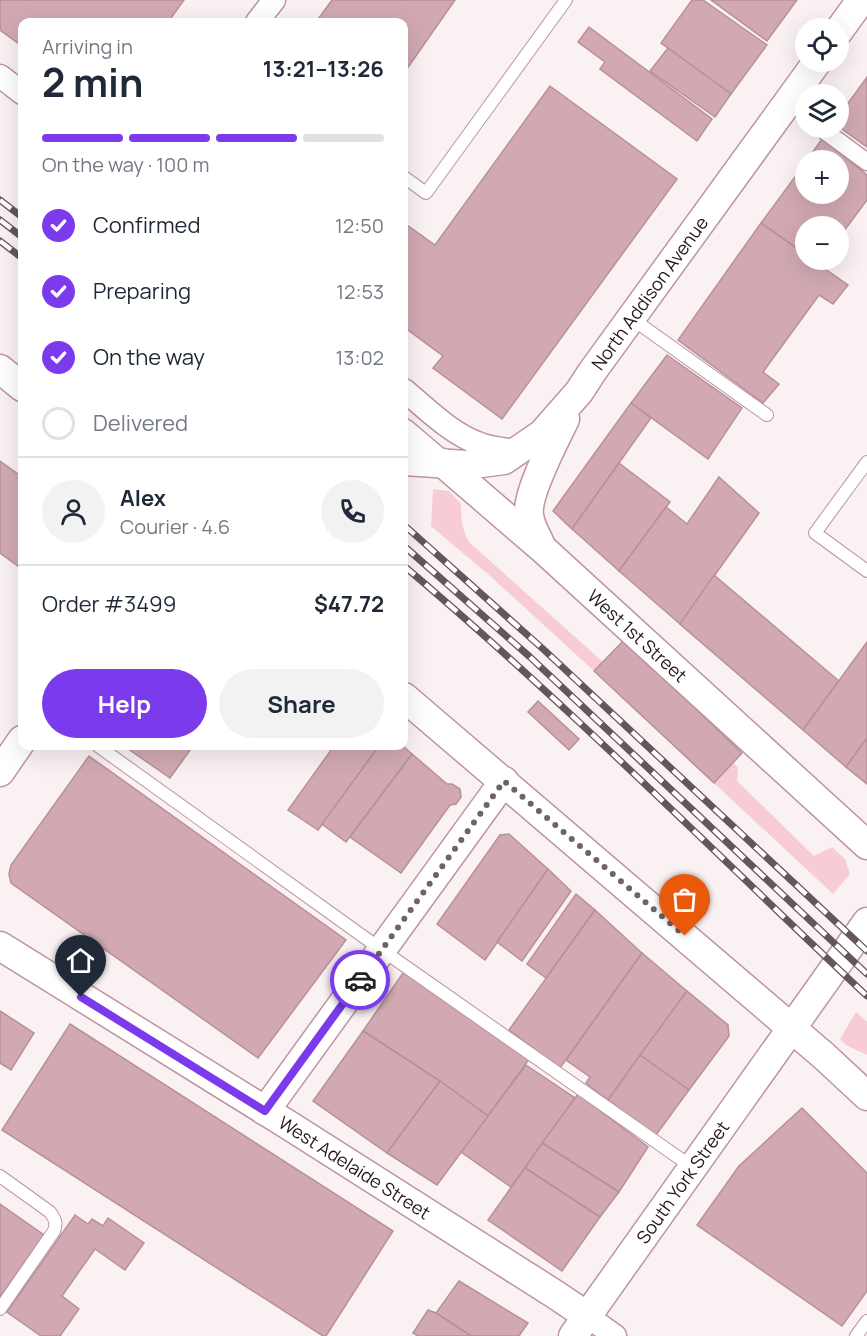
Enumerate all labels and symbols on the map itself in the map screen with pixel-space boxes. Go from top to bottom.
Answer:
street label: North Addison Avenue [586,211,713,374]
street label: West 1st Street [583,584,692,687]
pin [659,874,710,936]
pin [55,935,106,997]
courier [330,950,390,1010]
street label: West Adelaide Street [274,1110,435,1224]
street label: South York Street [631,1116,734,1248]

